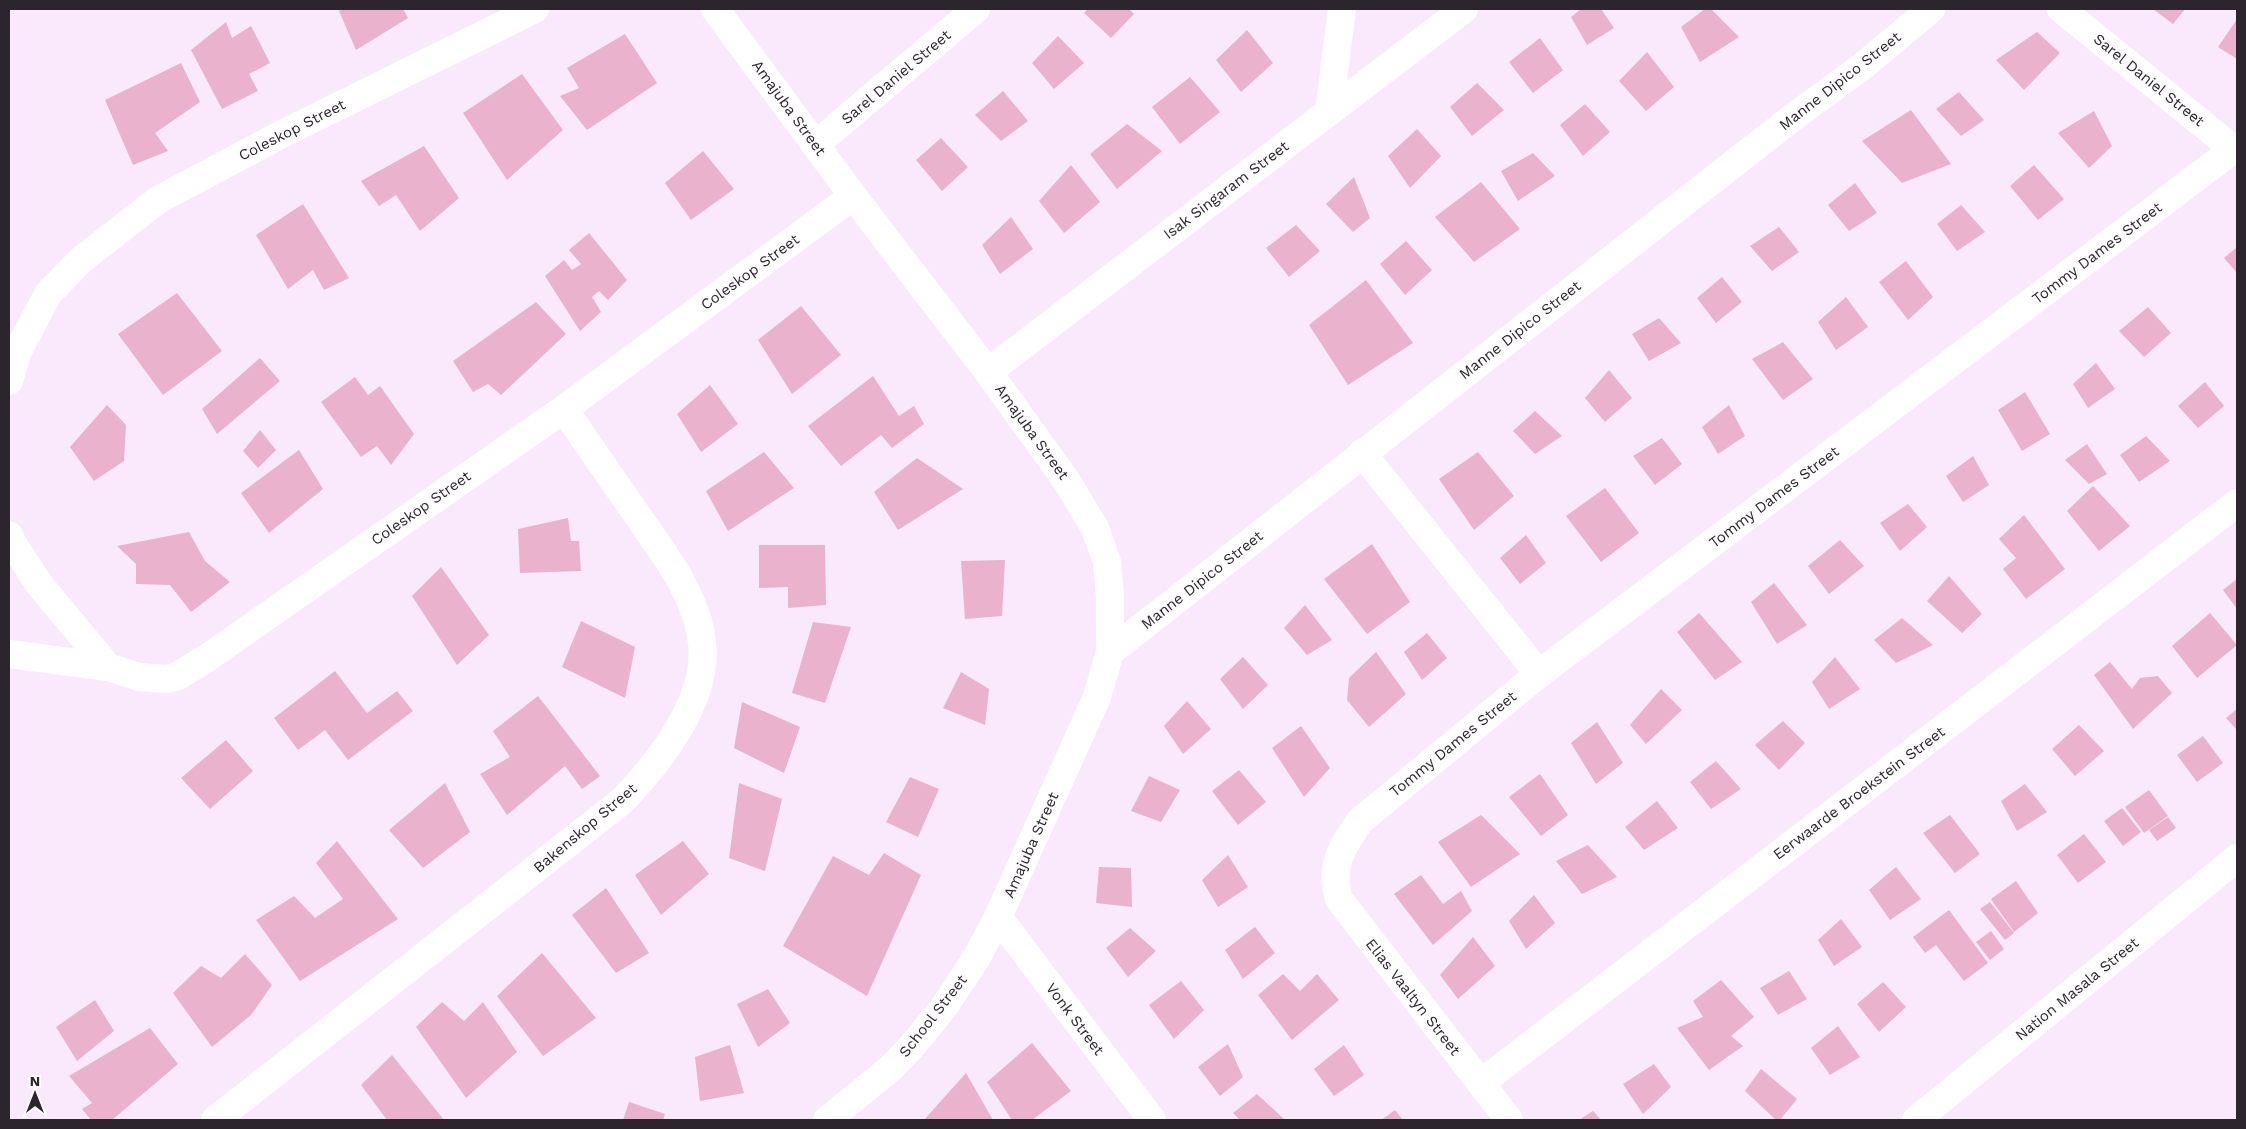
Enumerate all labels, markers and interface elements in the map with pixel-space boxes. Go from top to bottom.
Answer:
street label: Sarel Daniel Street [838,26,955,128]
street label: Manne Dipico Street [1776,27,1905,134]
street label: Sarel Daniel Street [2090,30,2209,131]
street label: Amajuba Street [748,57,830,160]
street label: Coleskop Street [236,95,349,165]
street label: Isak Singaram Street [1160,137,1293,243]
street label: Tommy Dames Street [2029,198,2166,308]
street label: Coleskop Street [697,230,803,314]
street label: Manne Dipico Street [1456,276,1585,383]
street label: Amajuba Street [991,381,1073,484]
street label: Tommy Dames Street [1706,442,1843,552]
street label: Coleskop Street [368,467,475,549]
street label: Manne Dipico Street [1138,526,1267,633]
street label: Tommy Dames Street [1386,687,1520,801]
street label: Eerwaarde Broekstein Street [1770,722,1949,864]
street label: Bakenskop Street [530,779,641,876]
street label: Amajuba Street [1000,789,1063,901]
street label: Nation Masala Street [2012,933,2143,1044]
street label: Elias Vaaltyn Street [1362,935,1464,1059]
street label: School Street [895,971,971,1061]
street label: Vonk Street [1042,979,1108,1059]
north arrow [10,1069,60,1119]
text: N [30,1073,40,1089]

